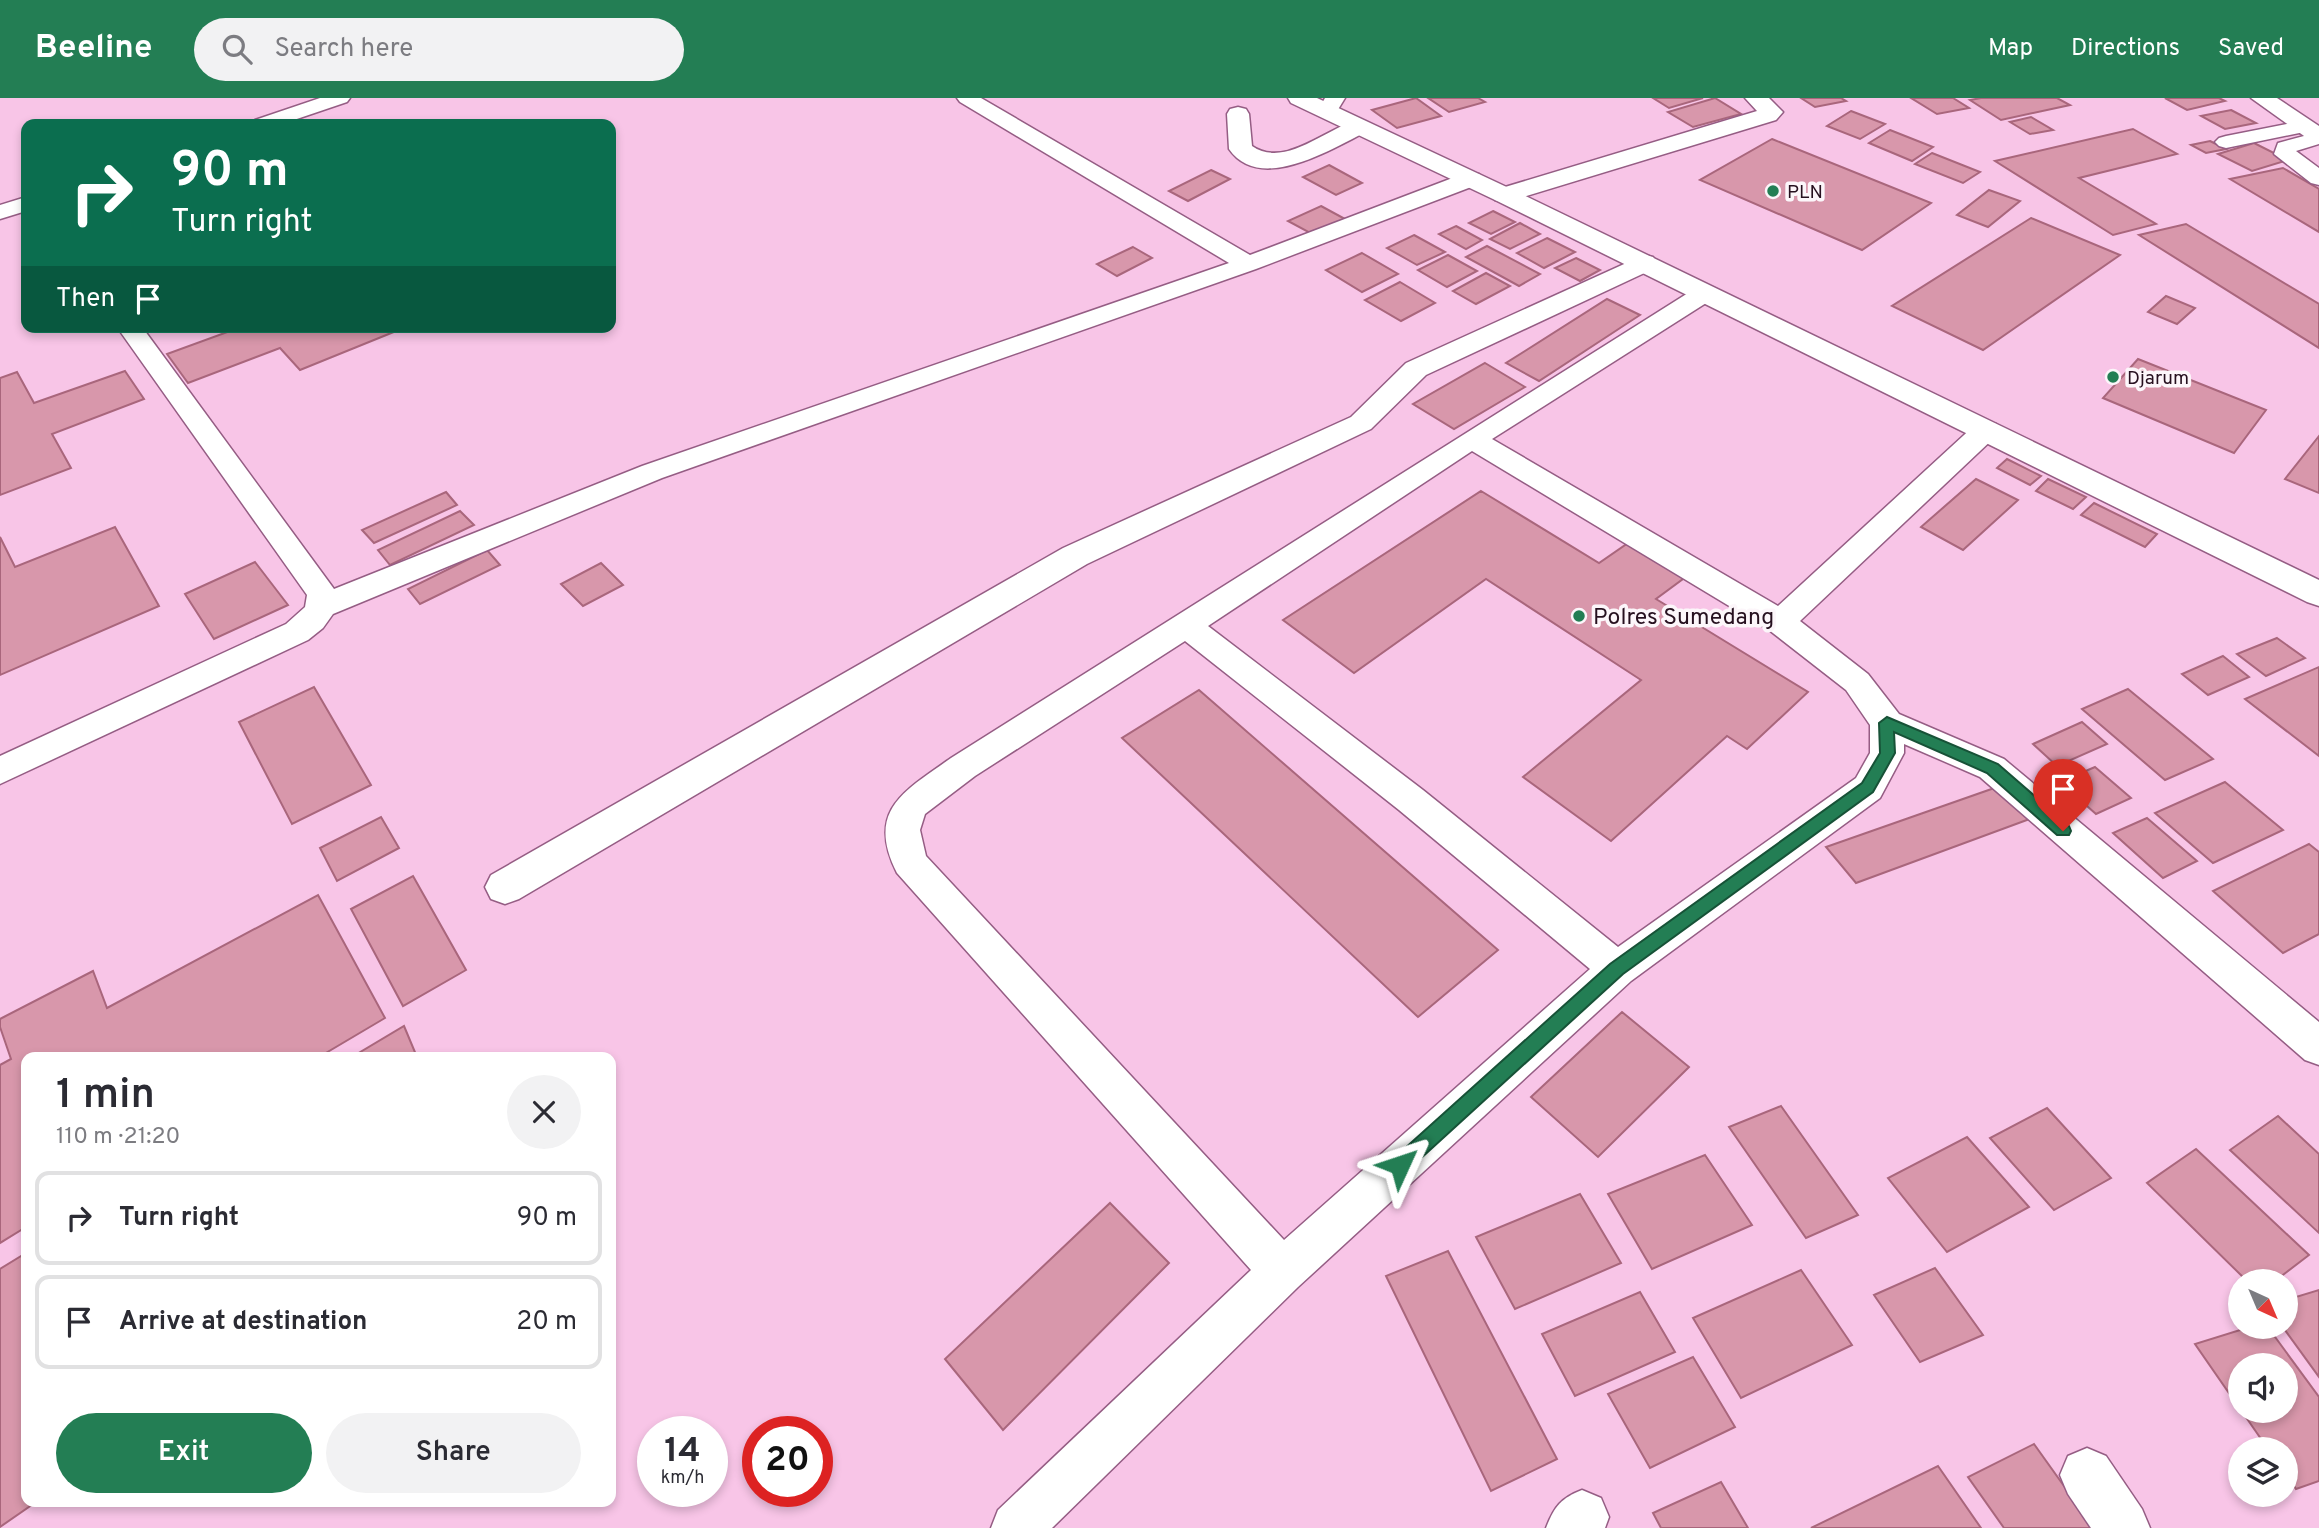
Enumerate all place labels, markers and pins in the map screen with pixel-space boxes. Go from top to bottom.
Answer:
place label: PLN [1787,181,1823,205]
marker: PLN [1765,183,1781,199]
place label: Djarum [2127,367,2189,391]
marker: Djarum [2105,369,2121,385]
place label: Polres Sumedang [1593,604,1774,633]
marker: Polres Sumedang [1571,608,1587,624]
pin [2033,759,2093,831]

